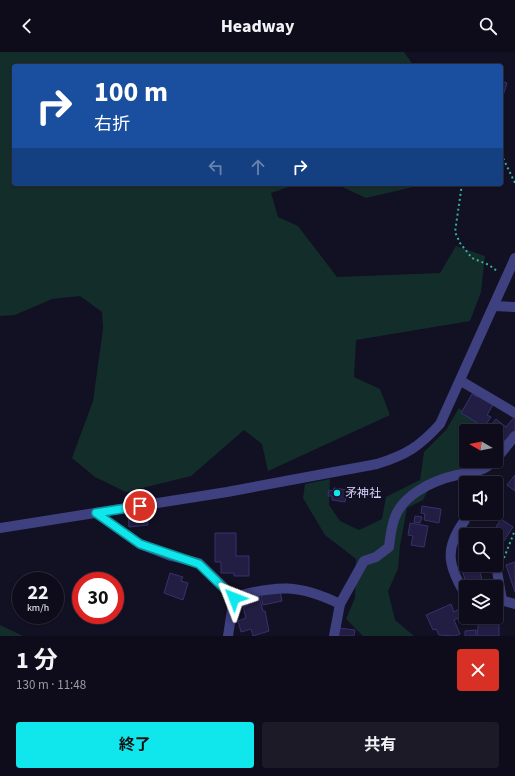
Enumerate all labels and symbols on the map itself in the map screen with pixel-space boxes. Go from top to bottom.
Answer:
north arrow [459,424,503,468]
place label: 矛神社 [345,485,381,502]
marker: 矛神社 [332,488,342,498]
pin [123,489,157,523]
speed limit sign: 30 [72,572,124,624]
position arrow [213,577,255,619]

